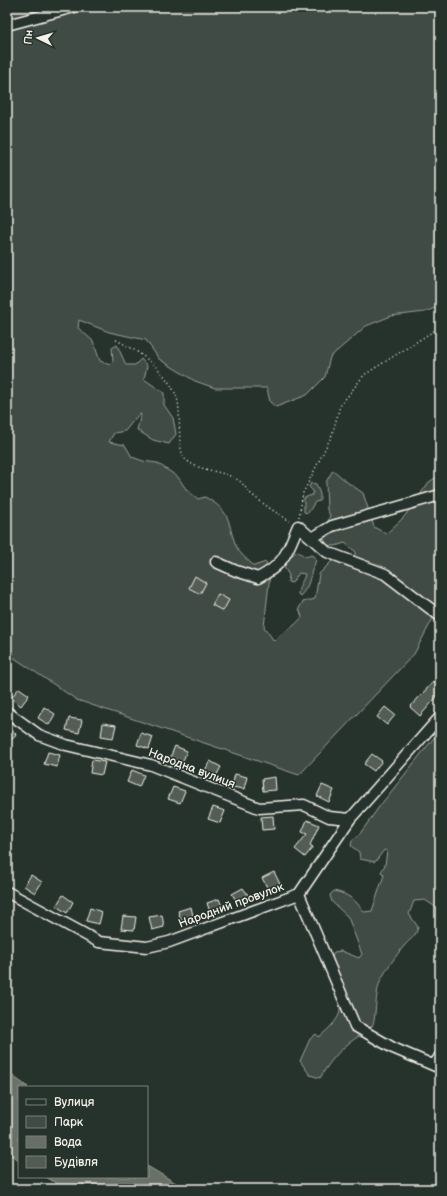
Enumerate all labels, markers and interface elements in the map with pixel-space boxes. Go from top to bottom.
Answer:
north arrow [18,18,58,58]
text: Пн [21,29,36,45]
street label: Народна вулиця [146,745,238,792]
street label: Народний провулок [177,879,286,931]
legend [18,1086,148,1178]
text: Вулиця [54,1095,95,1110]
text: Парк [54,1115,84,1130]
text: Вода [54,1135,82,1150]
text: Будівля [54,1155,98,1170]

